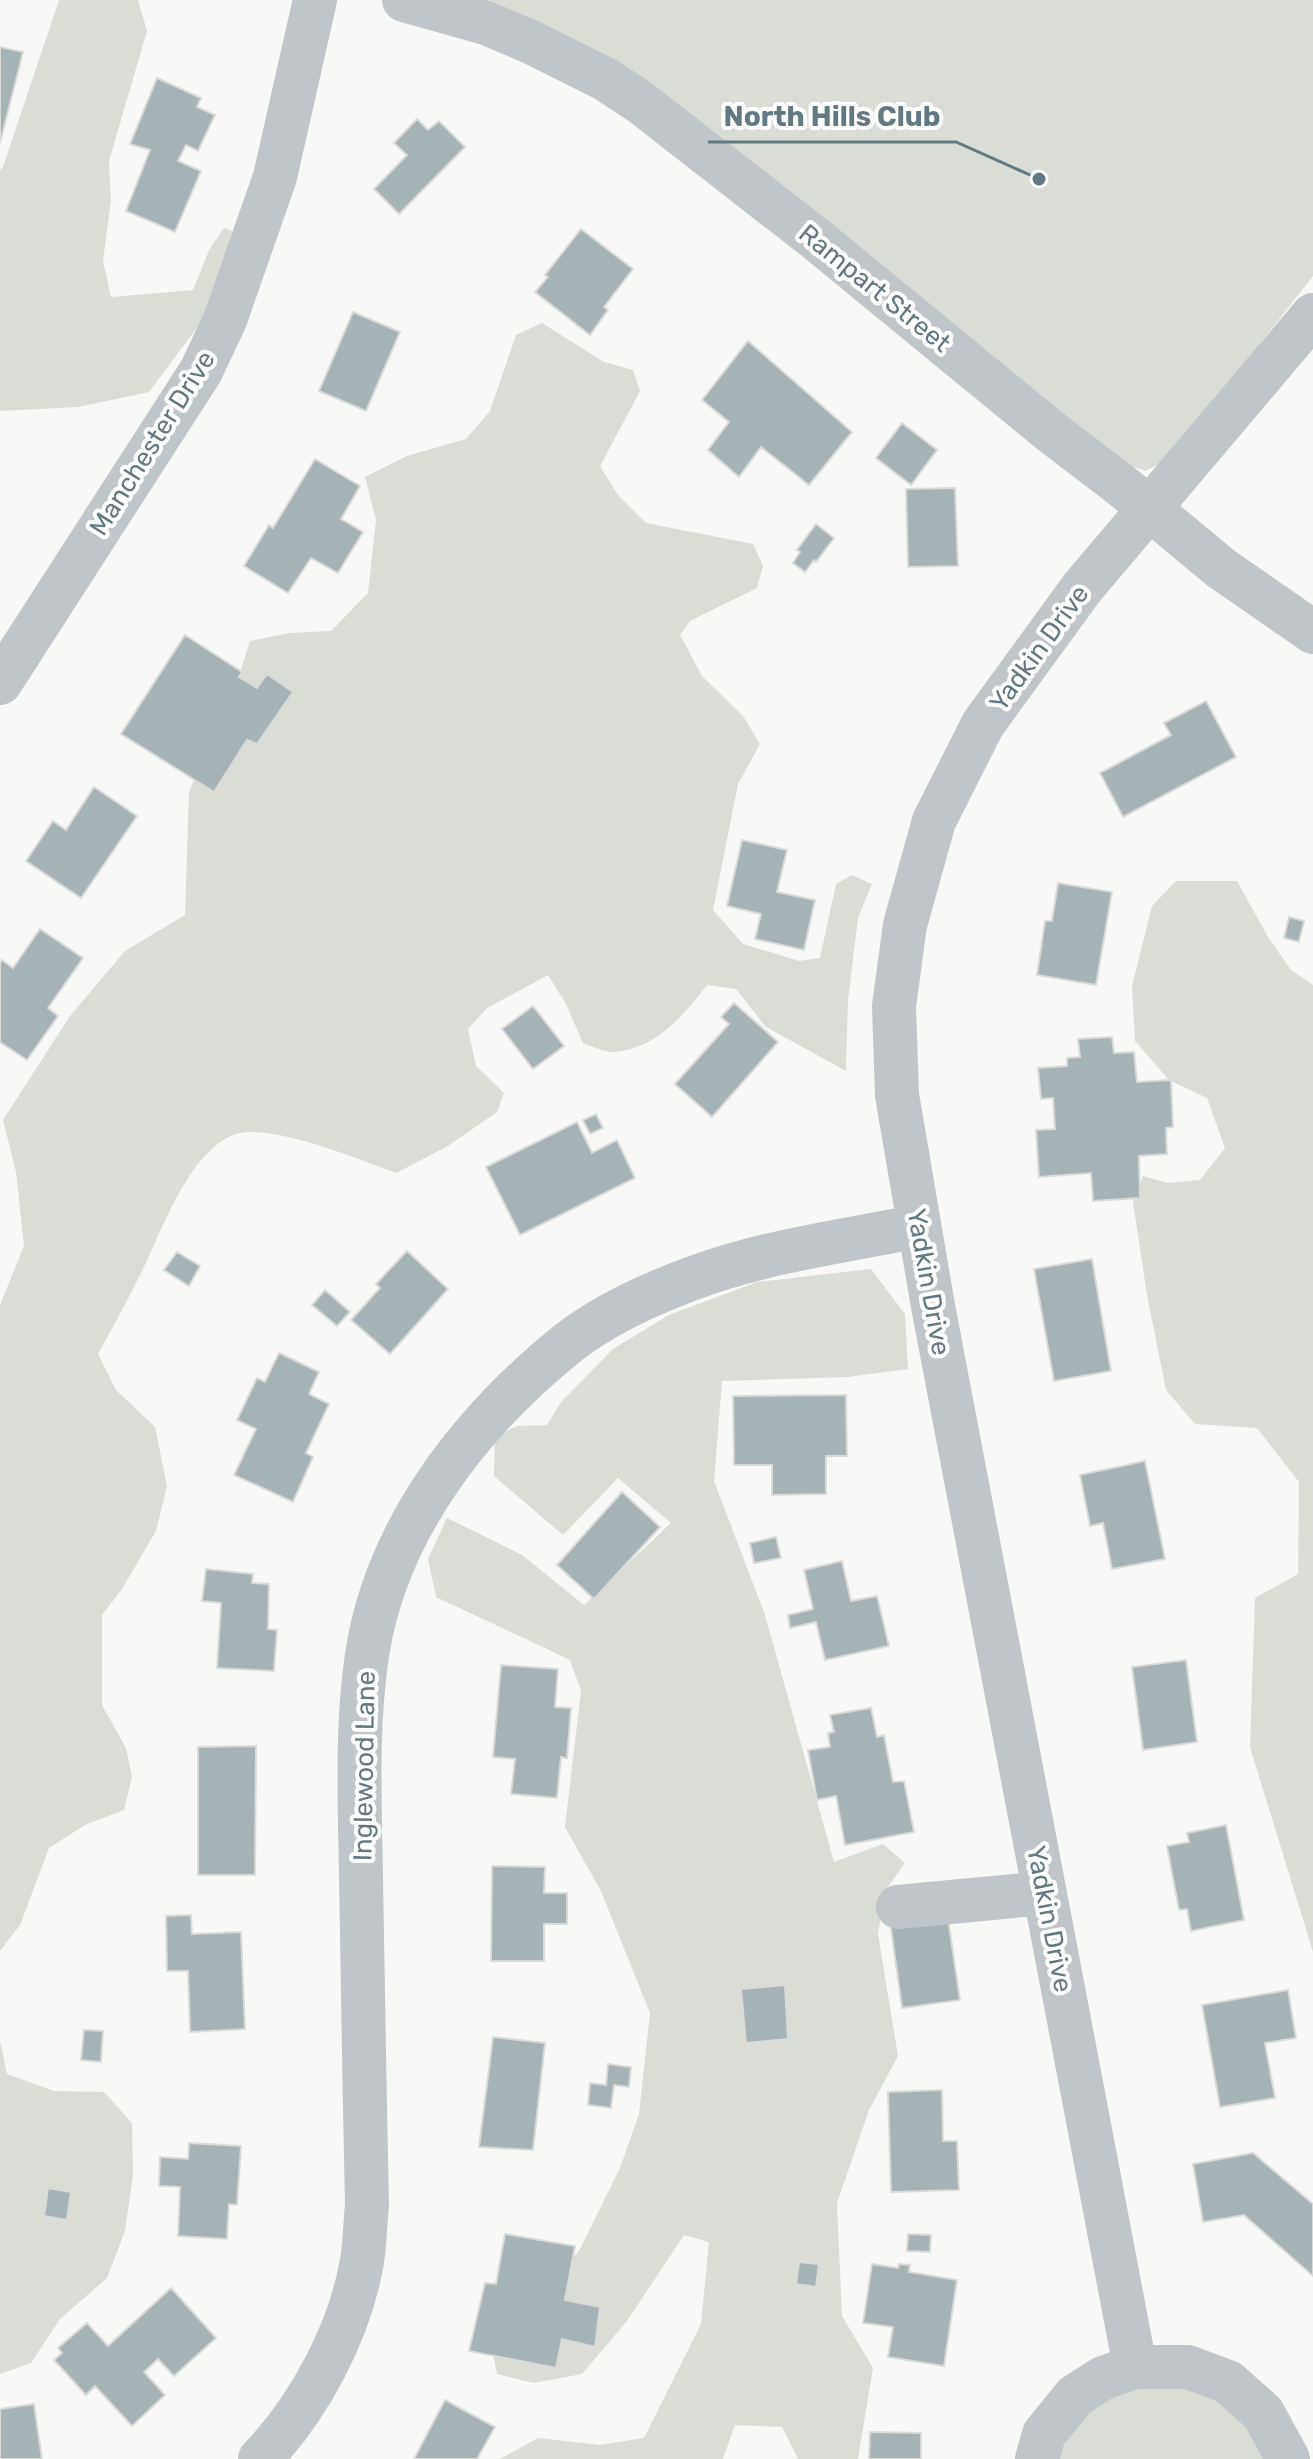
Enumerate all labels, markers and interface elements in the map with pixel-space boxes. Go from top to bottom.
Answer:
callout: North Hills Club [708,90,956,142]
text: North Hills Club [724,100,940,133]
street label: Rampart Street [793,218,957,359]
street label: Manchester Drive [83,345,222,541]
street label: Yadkin Drive [983,579,1096,717]
street label: Yadkin Drive [900,1206,957,1358]
street label: Inglewood Lane [347,1671,382,1861]
street label: Yadkin Drive [1020,1843,1079,1995]

